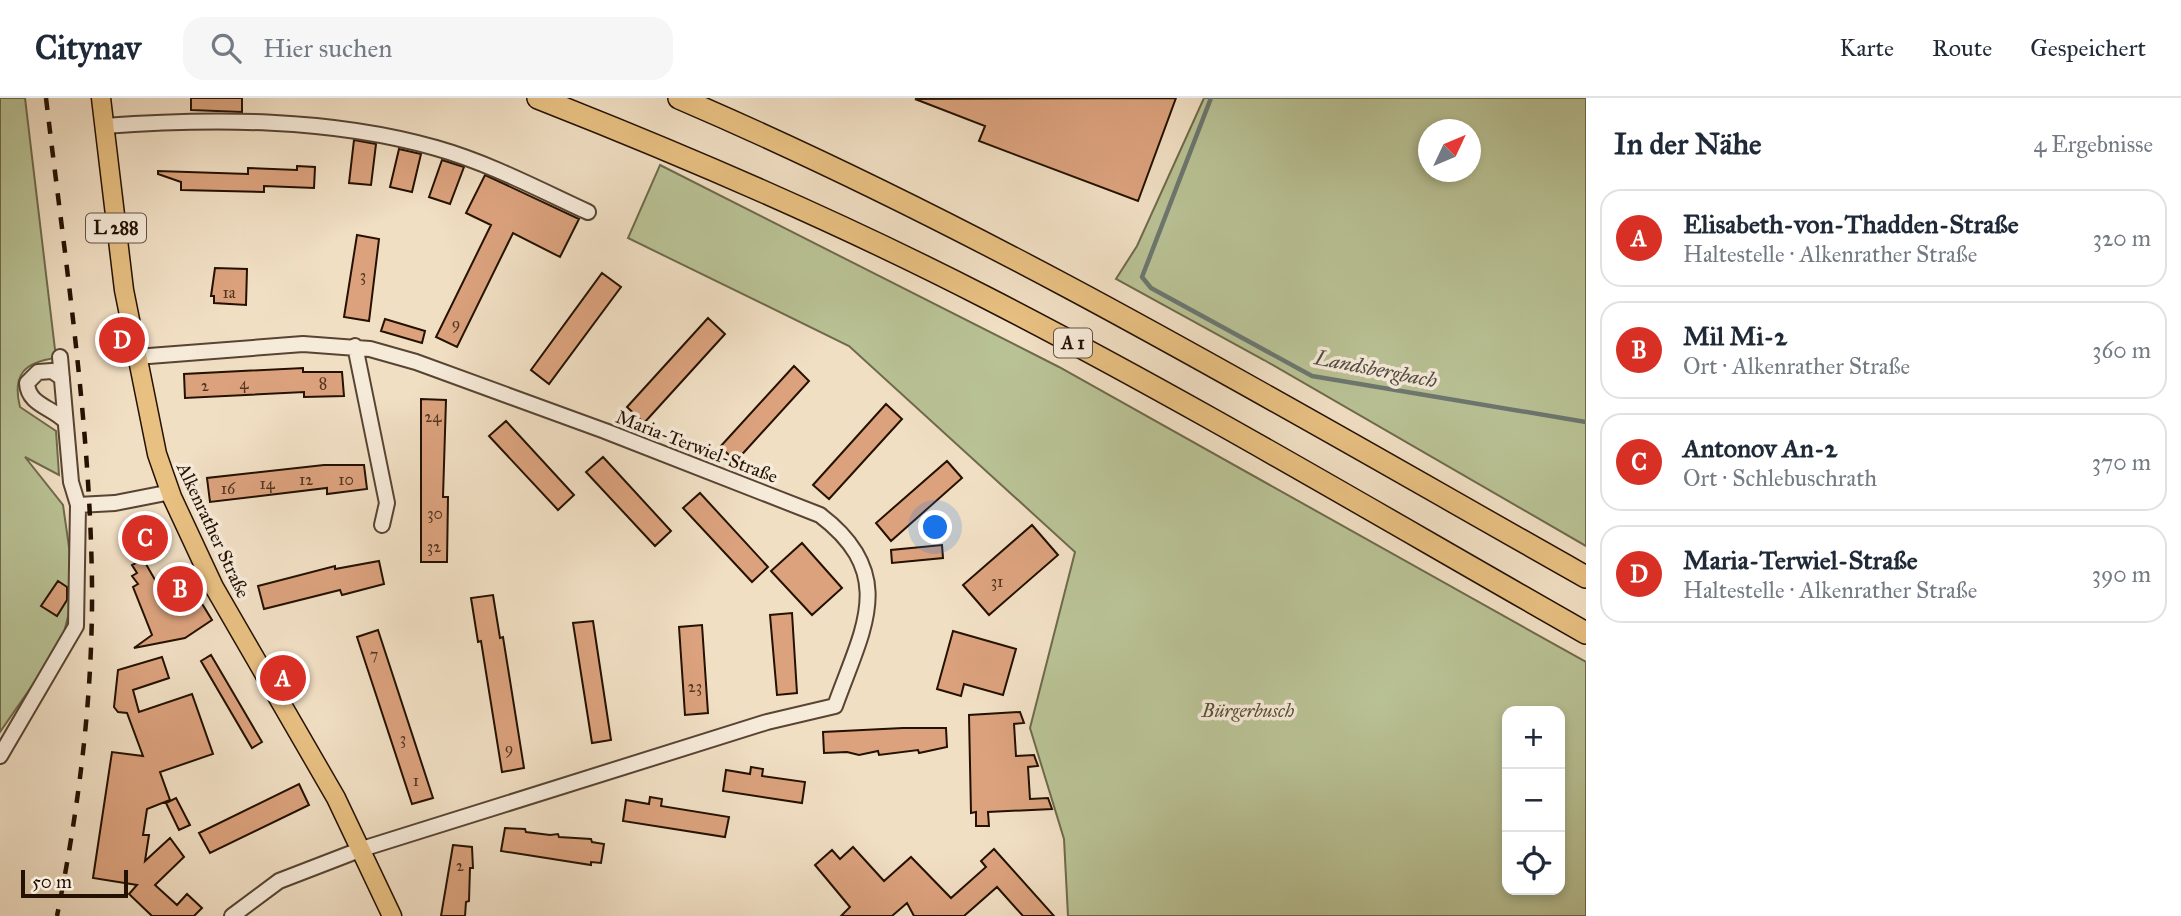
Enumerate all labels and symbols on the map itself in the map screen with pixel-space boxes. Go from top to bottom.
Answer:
north arrow [1418,119,1481,182]
road number: L 288 [86,214,146,243]
house number: 3 [360,266,366,285]
house number: 1a [222,283,236,302]
pin: D [99,314,145,366]
house number: 9 [452,314,460,333]
road number: A 1 [1054,328,1092,358]
water label: Landsbergbach [1312,344,1439,394]
house number: 4 [240,374,250,393]
house number: 8 [319,374,327,393]
house number: 2 [201,376,209,395]
street label: Maria-Terwiel-Straße [613,405,781,488]
house number: 24 [425,407,442,426]
street label: Alkenrather Straße [172,458,255,602]
house number: 12 [299,470,313,489]
house number: 10 [338,470,354,489]
house number: 14 [259,474,276,493]
house number: 16 [221,479,236,498]
house number: 30 [427,504,443,523]
your location [918,510,952,544]
pin: C [122,512,168,564]
house number: 32 [427,537,441,556]
pin: B [157,563,203,615]
house number: 31 [991,572,1003,591]
house number: 7 [370,645,378,664]
pin: A [260,652,306,704]
house number: 23 [688,677,702,696]
park label: Bürgerbusch [1201,699,1294,722]
house number: 3 [400,729,406,748]
house number: 9 [505,739,513,758]
house number: 1 [413,771,419,790]
house number: 2 [456,856,464,875]
scale bar [21,867,128,899]

